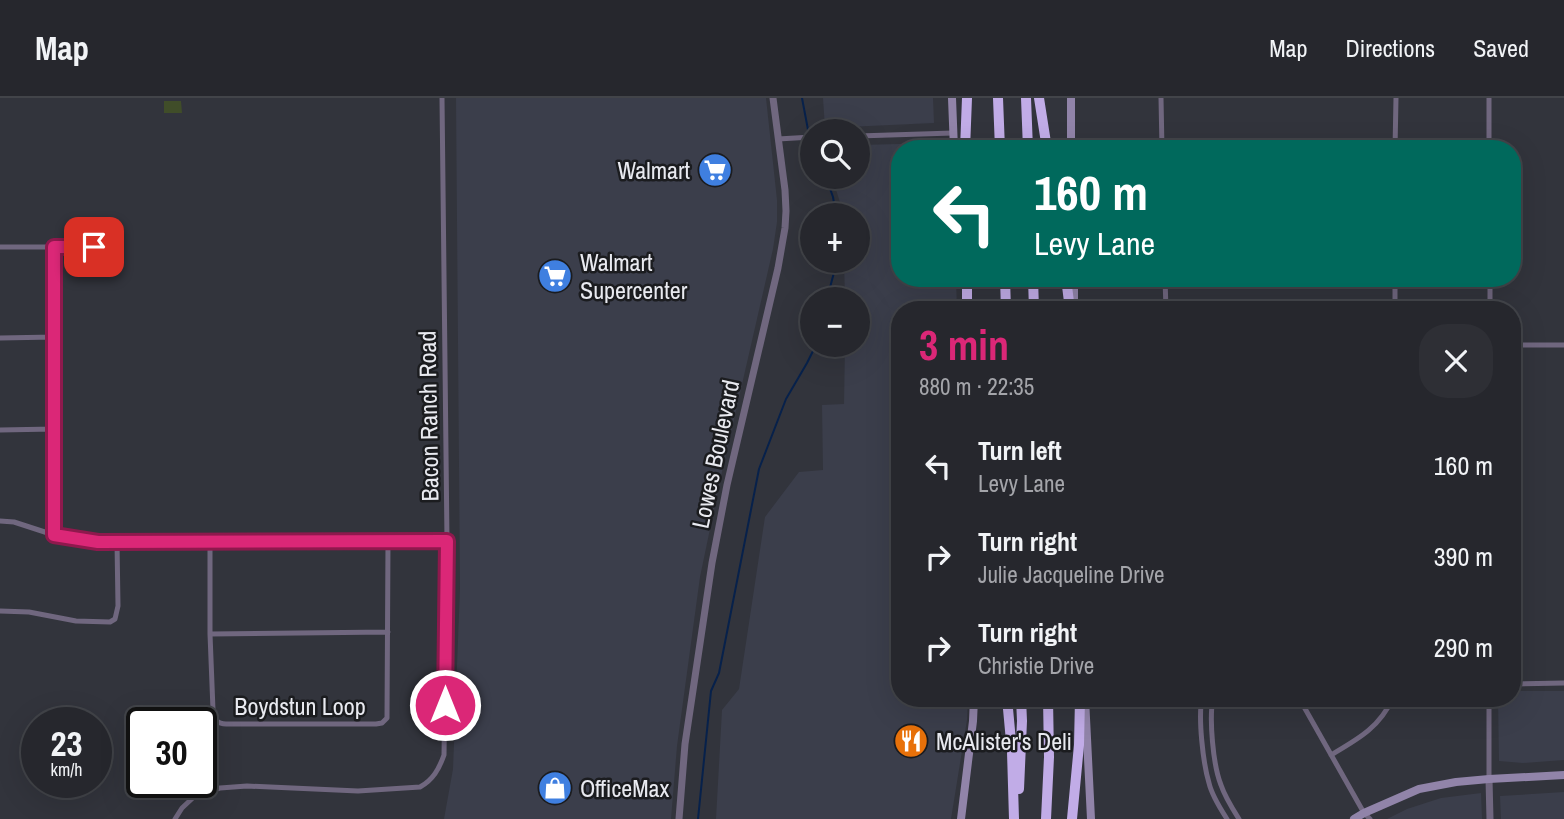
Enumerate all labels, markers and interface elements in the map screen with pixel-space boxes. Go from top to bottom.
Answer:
text: Map [35,26,89,70]
text: Map [1269,32,1307,64]
text: Directions [1345,32,1435,64]
text: Saved [1473,32,1529,64]
map controls [800,119,870,357]
button: search [800,119,870,189]
supermarket icon: Walmart [696,151,734,189]
place label: Walmart [617,154,691,186]
text: 160 m [1034,159,1148,225]
icon: left [919,168,1010,259]
button: + [800,203,870,273]
pin [64,217,124,277]
text: Levy Lane [1034,222,1155,265]
icon: arrive [75,228,113,266]
place label: Walmart Supercenter [580,246,688,306]
supermarket icon: Walmart Supercenter [536,257,574,295]
button: − [800,287,870,357]
text: 3 min [919,317,1009,373]
button: close [1419,324,1493,398]
street label: Bacon Ranch Road [411,330,445,502]
text: 880 m · 22:35 [919,371,1034,402]
street label: Lowes Boulevard [684,377,746,531]
text: Turn left [978,433,1062,468]
icon: left [919,447,957,485]
text: 160 m [1434,448,1493,483]
text: Levy Lane [978,468,1065,499]
text: Turn right [978,524,1077,559]
icon: right [919,538,957,576]
text: 390 m [1434,539,1493,574]
text: Julie Jacqueline Drive [978,559,1165,590]
text: Turn right [978,615,1077,650]
icon: right [919,629,957,667]
text: 290 m [1434,630,1493,665]
text: Christie Drive [978,650,1094,681]
position arrow [408,668,482,742]
street label: Boydstun Loop [234,690,366,722]
speed limit sign: 30 [126,707,217,798]
text: 23 [51,720,82,767]
restaurant icon: McAlister's Deli [892,722,930,760]
place label: McAlister's Deli [936,725,1072,757]
text: km/h [51,757,83,782]
shop icon: OfficeMax [536,769,574,807]
place label: OfficeMax [580,772,670,804]

